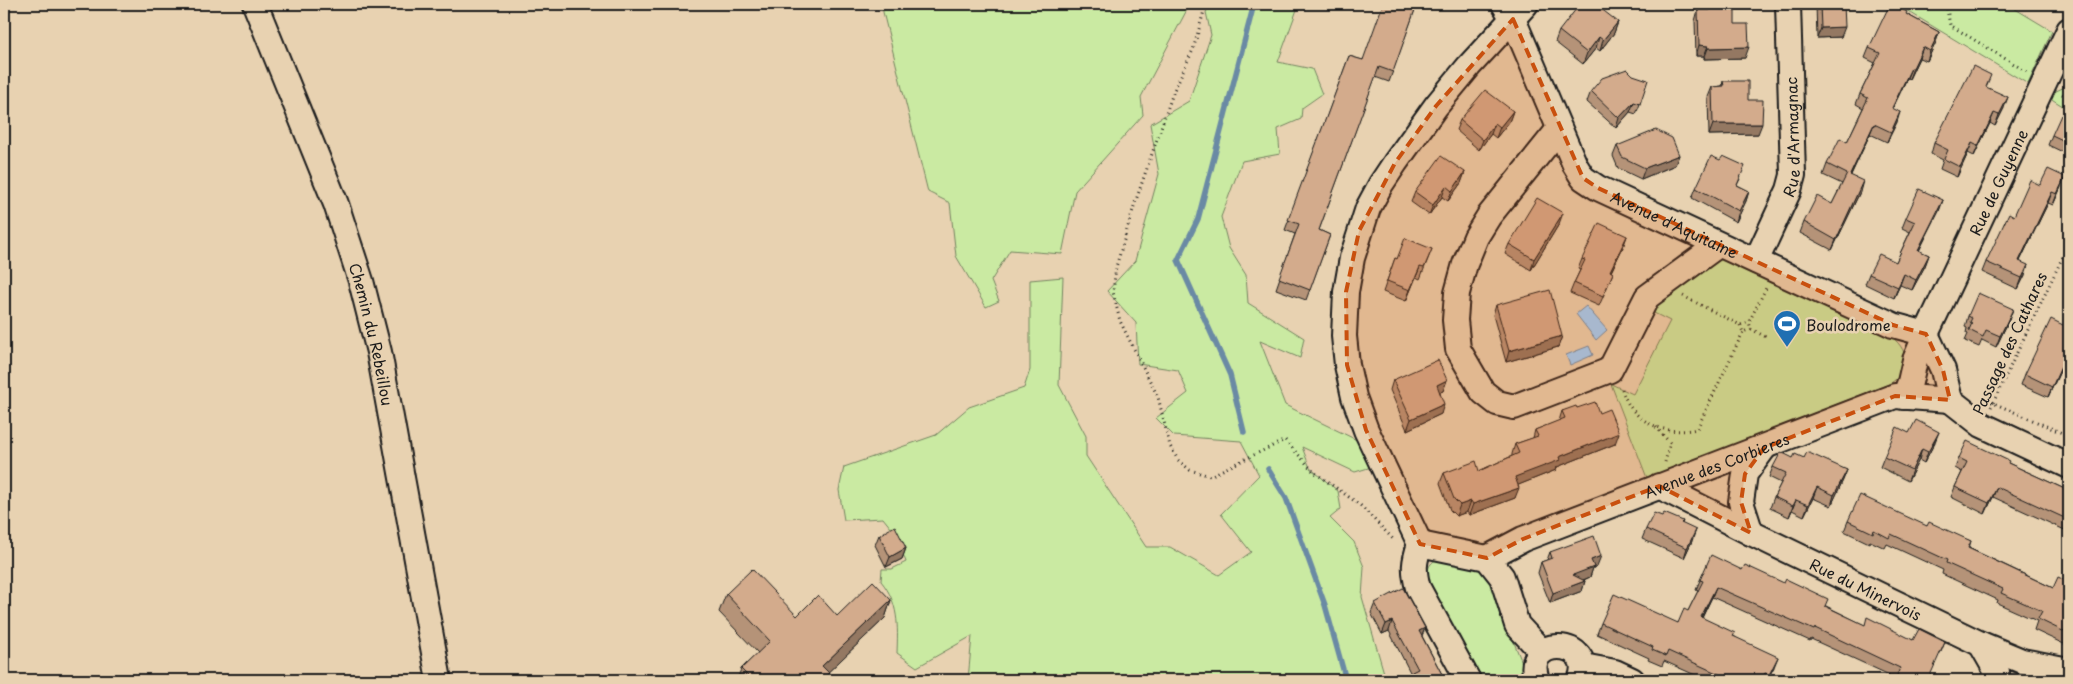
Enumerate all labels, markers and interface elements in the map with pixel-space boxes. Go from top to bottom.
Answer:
street label: Rue d'Armagnac [1776,76,1805,200]
street label: Rue de Guyenne [1963,125,2032,239]
street label: Avenue d'Aquitaine [1607,184,1742,263]
street label: Chemin du Rebeillou [344,260,400,407]
street label: Passage des Cathares [1966,268,2052,418]
sports icon: Boulodrome [1772,309,1802,348]
place label: Boulodrome [1806,313,1891,336]
street label: Avenue des Corbieres [1641,426,1793,503]
street label: Rue du Minervois [1806,552,1926,625]

